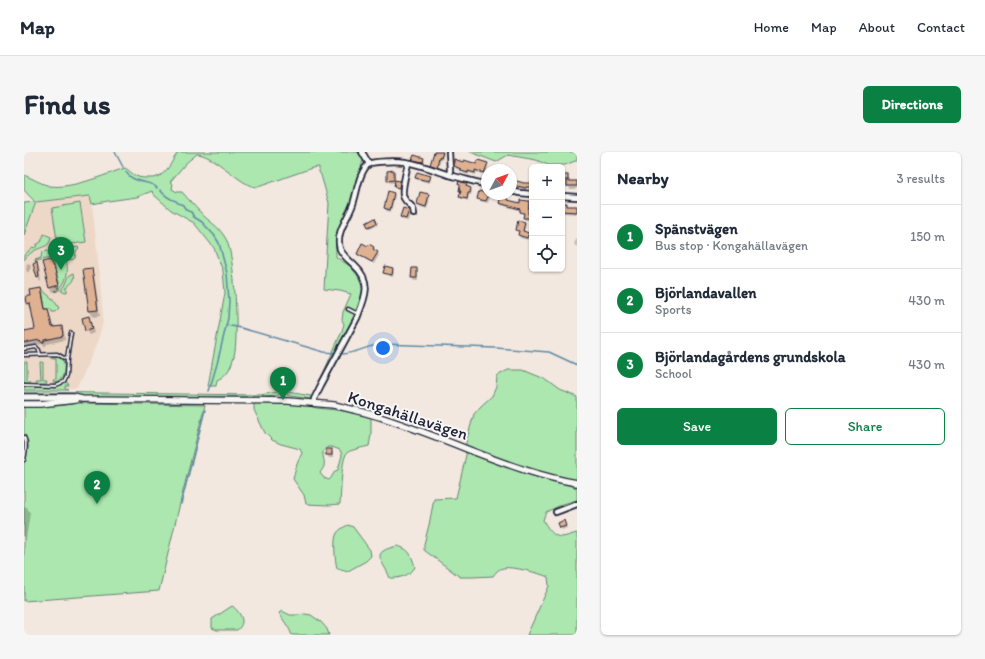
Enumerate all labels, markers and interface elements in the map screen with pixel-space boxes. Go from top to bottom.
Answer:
text: Map [20,16,55,39]
text: Home [754,19,789,36]
text: Map [811,19,837,36]
text: About [859,19,895,36]
text: Contact [917,19,965,36]
button: Directions [863,86,961,123]
text: Find us [24,87,111,121]
north arrow [481,164,517,200]
map controls [529,164,565,272]
button: + [529,164,565,200]
text: Nearby [617,168,669,188]
text: 3 results [896,171,945,186]
button: − [529,200,565,236]
text: Spänstvägen [655,220,738,238]
text: 1 [627,229,633,244]
text: 150 m [910,229,945,244]
button: locate [529,236,565,272]
pin: 3 [48,237,74,270]
text: Bus stop · Kongahällavägen [655,238,808,253]
text: Björlandavallen [655,284,757,302]
text: 2 [627,293,633,308]
text: 430 m [908,293,945,308]
text: Sports [655,302,691,317]
your location [373,338,393,358]
text: Björlandagårdens grundskola [655,348,845,366]
text: 3 [626,357,634,372]
text: 430 m [908,357,945,372]
text: School [655,366,692,381]
pin: 1 [270,367,296,400]
street label: Kongahällavägen [345,386,471,444]
button: Save [617,408,777,445]
button: Share [785,408,945,445]
pin: 2 [84,471,110,504]

